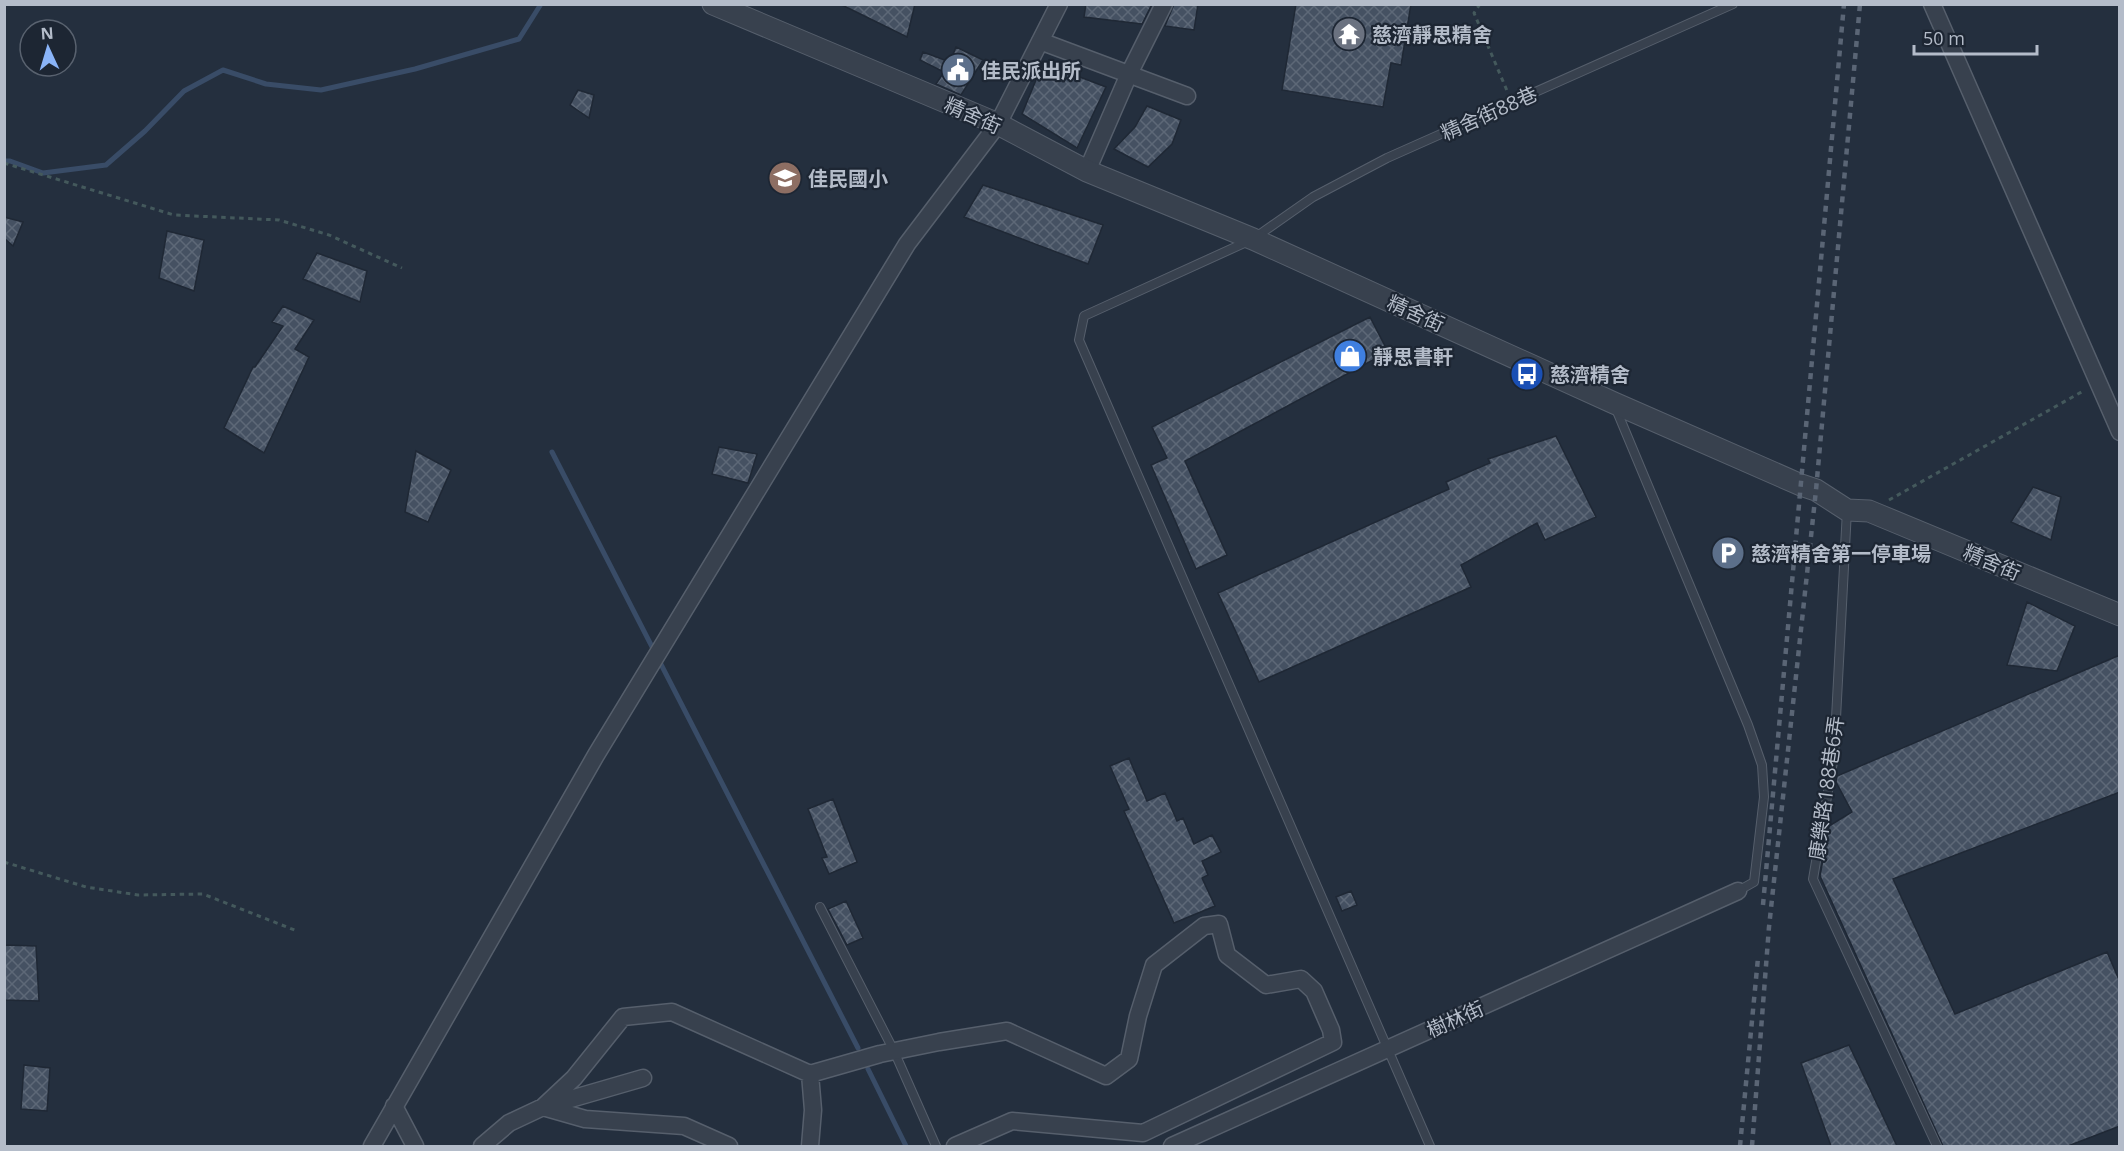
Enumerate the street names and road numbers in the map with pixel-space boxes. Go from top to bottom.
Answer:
street label: 精舍街88巷 [1437,80,1541,146]
street label: 精舍街 [940,90,1006,140]
street label: 精舍街 [1383,288,1449,338]
street label: 精舍街 [1959,538,2025,586]
street label: 康樂路188巷6弄 [1802,714,1850,862]
street label: 樹林街 [1422,994,1488,1044]

